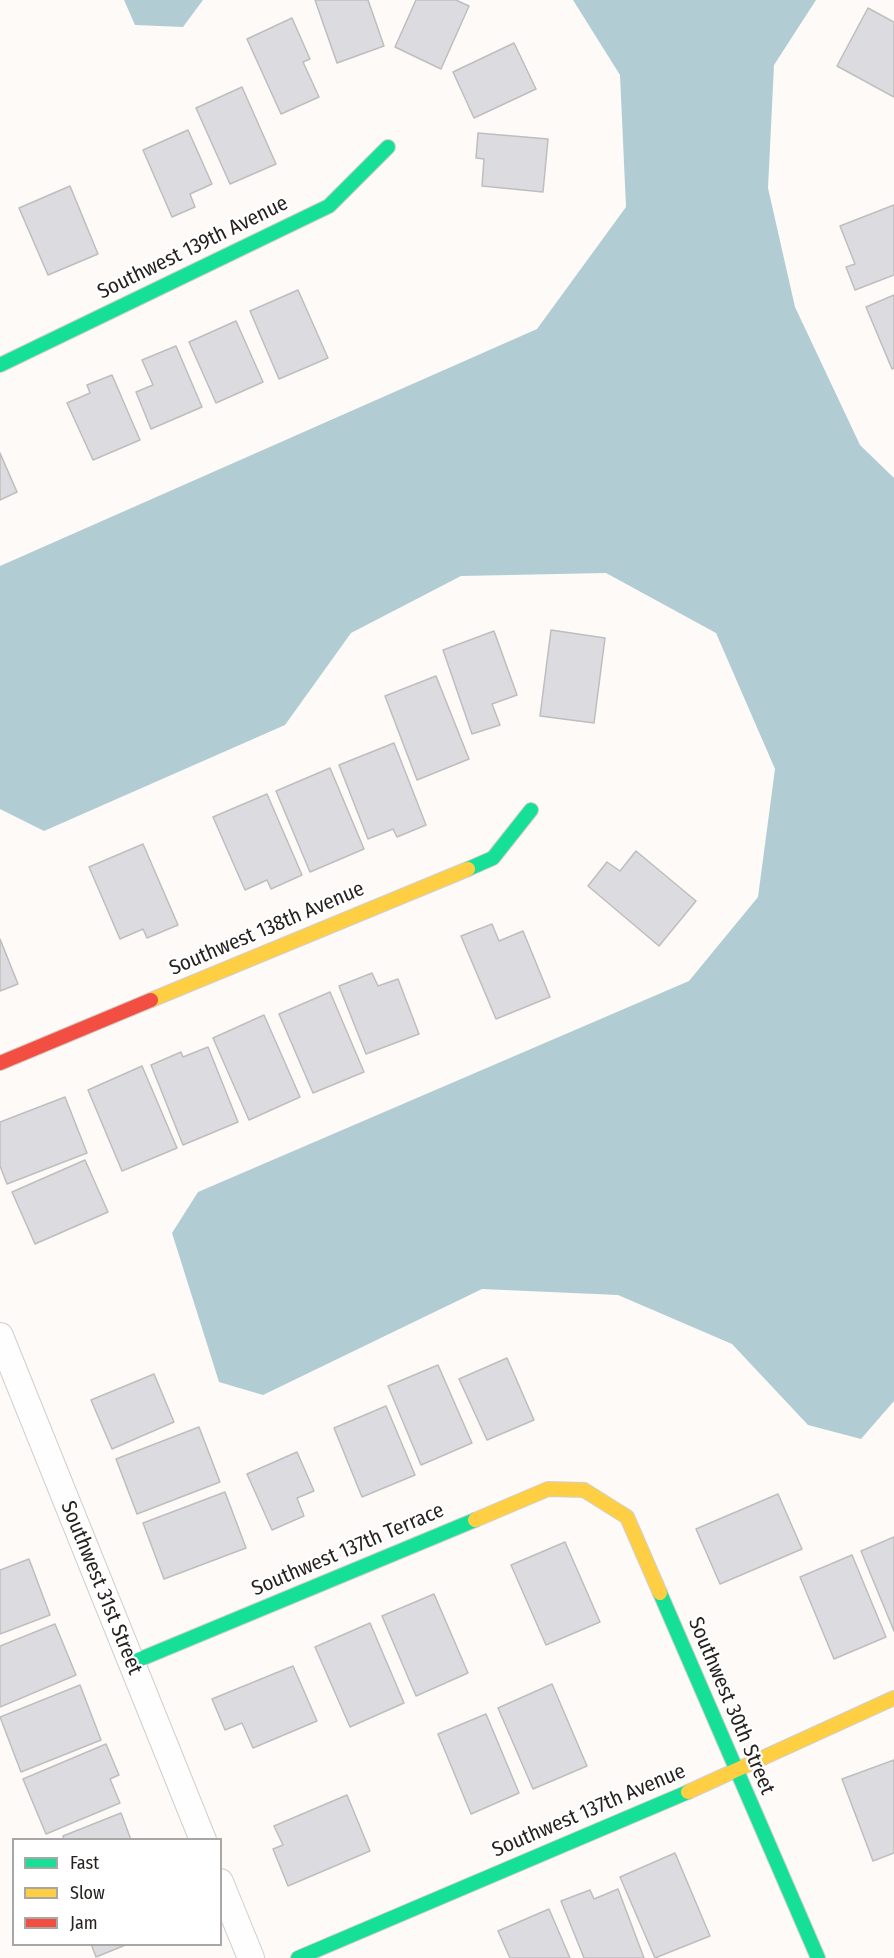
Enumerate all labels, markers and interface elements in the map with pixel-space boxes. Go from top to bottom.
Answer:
street label: Southwest 139th Avenue [94,191,292,305]
street label: Southwest 138th Avenue [166,876,368,982]
street label: Southwest 31st Street [55,1498,147,1678]
street label: Southwest 137th Terrace [248,1498,448,1602]
street label: Southwest 30th Street [682,1614,780,1798]
street label: Southwest 137th Avenue [489,1759,689,1863]
legend [12,1838,222,1946]
text: Fast [70,1852,99,1874]
text: Slow [70,1882,105,1904]
text: Jam [70,1912,98,1934]

